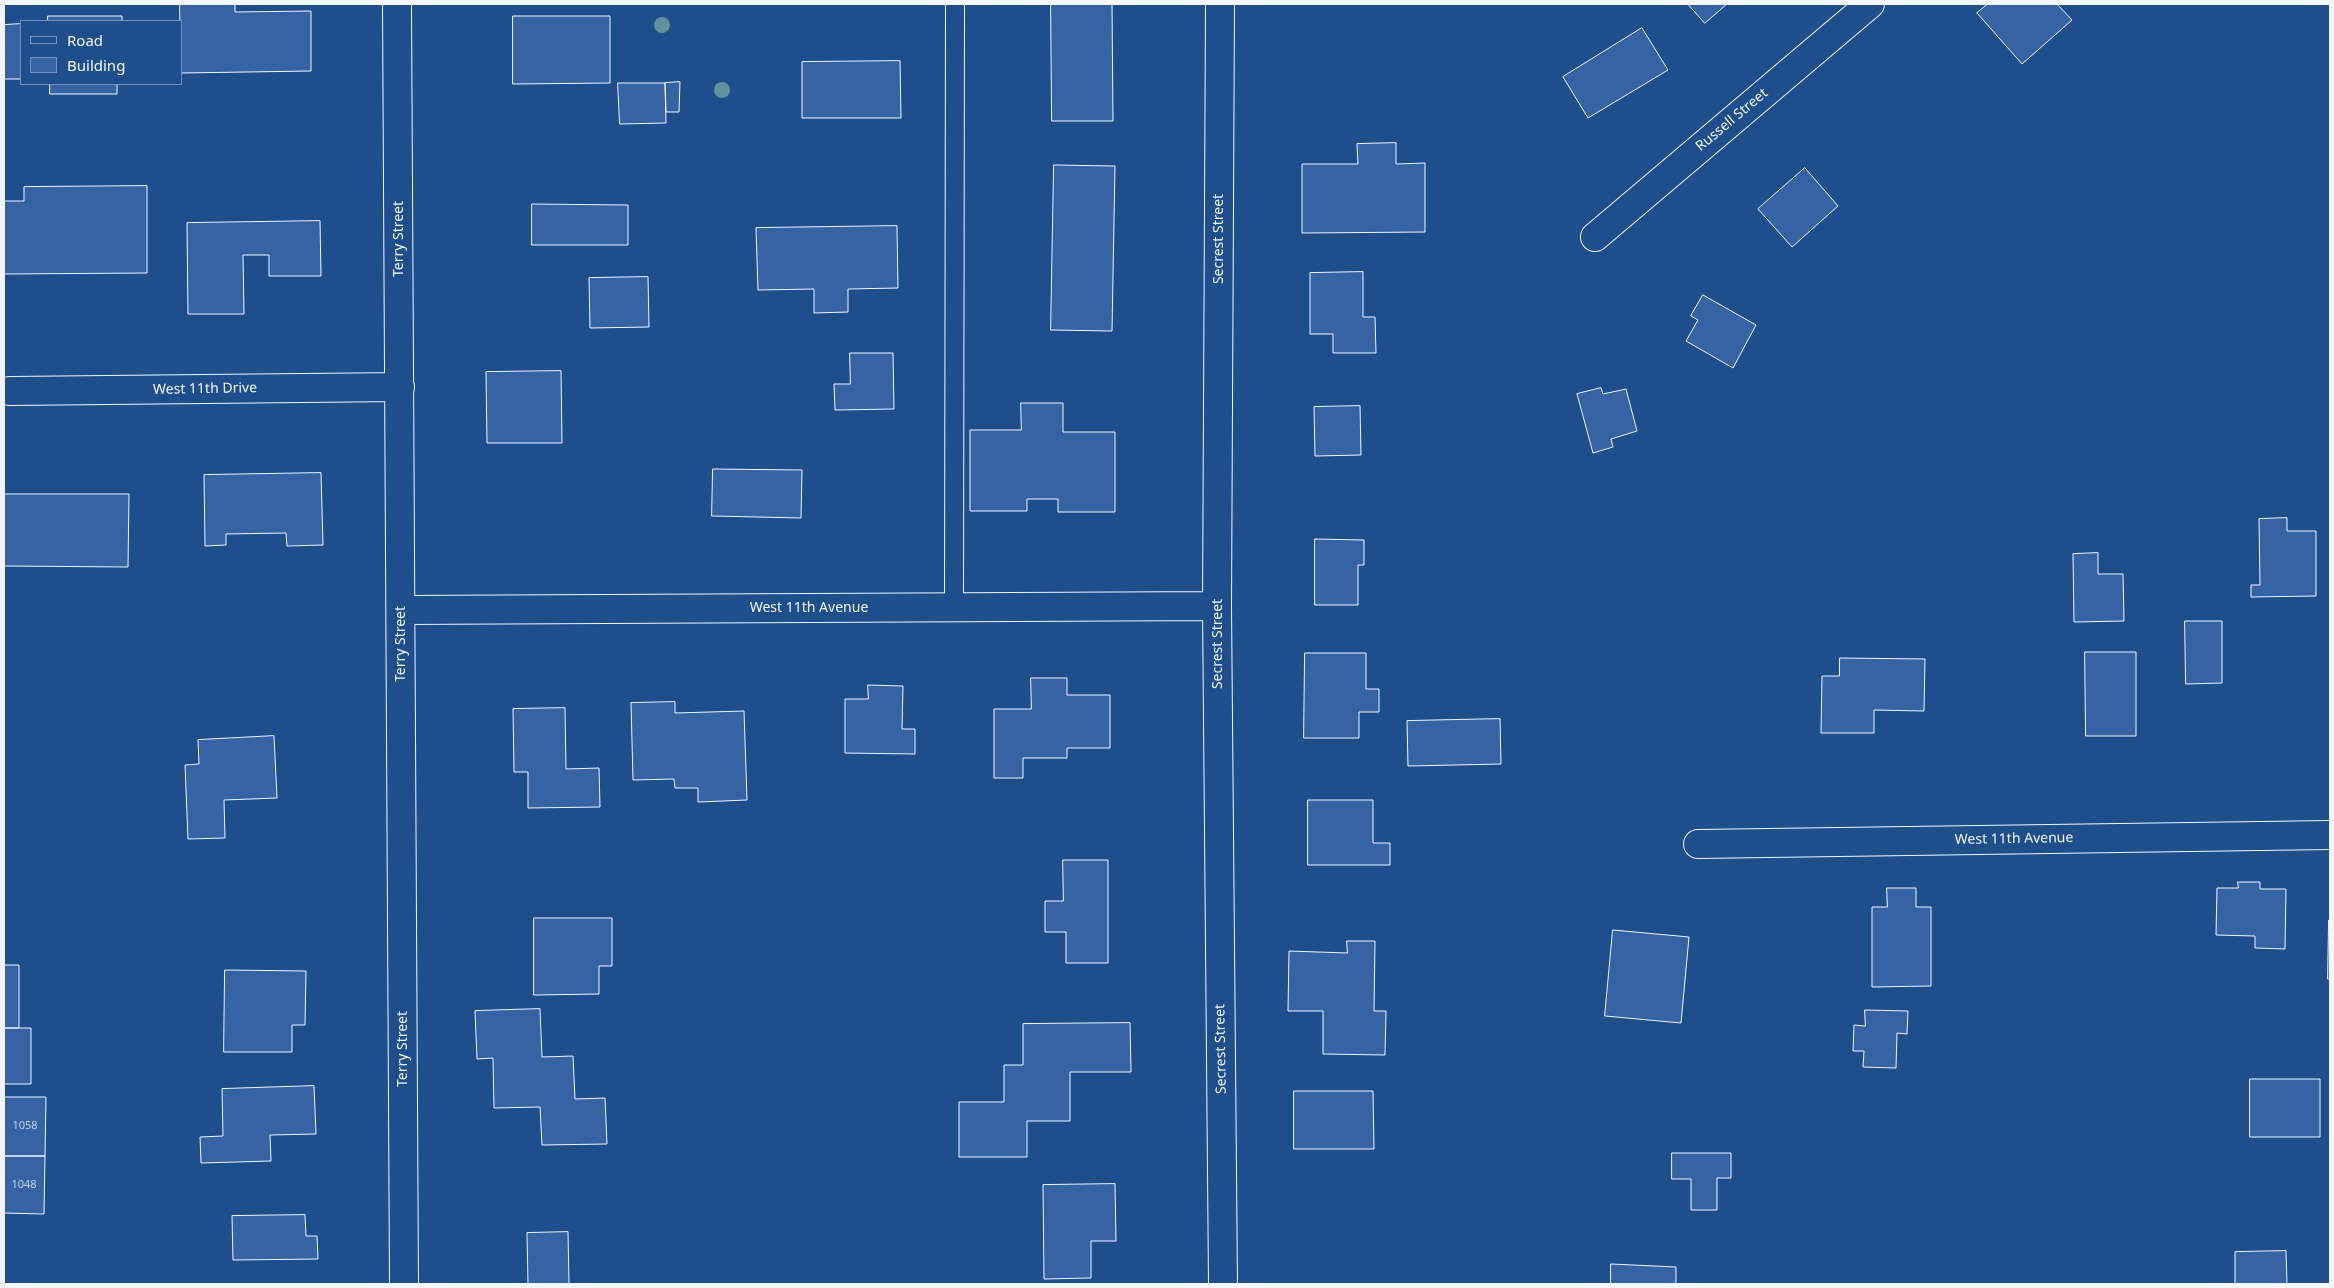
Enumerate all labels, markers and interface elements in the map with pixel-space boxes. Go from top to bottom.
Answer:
legend [20,20,182,85]
text: Road [67,30,103,50]
text: Building [67,55,125,75]
street label: Russell Street [1693,85,1771,155]
street label: Secrest Street [1211,194,1227,284]
street label: Terry Street [391,201,407,277]
street label: West 11th Drive [153,380,257,398]
street label: Secrest Street [1210,599,1226,689]
street label: West 11th Avenue [750,600,868,616]
street label: Terry Street [393,606,409,682]
street label: West 11th Avenue [1955,830,2073,848]
street label: Secrest Street [1212,1004,1230,1094]
street label: Terry Street [395,1011,411,1087]
house number: 1058 [12,1119,38,1133]
house number: 1048 [11,1178,37,1192]

